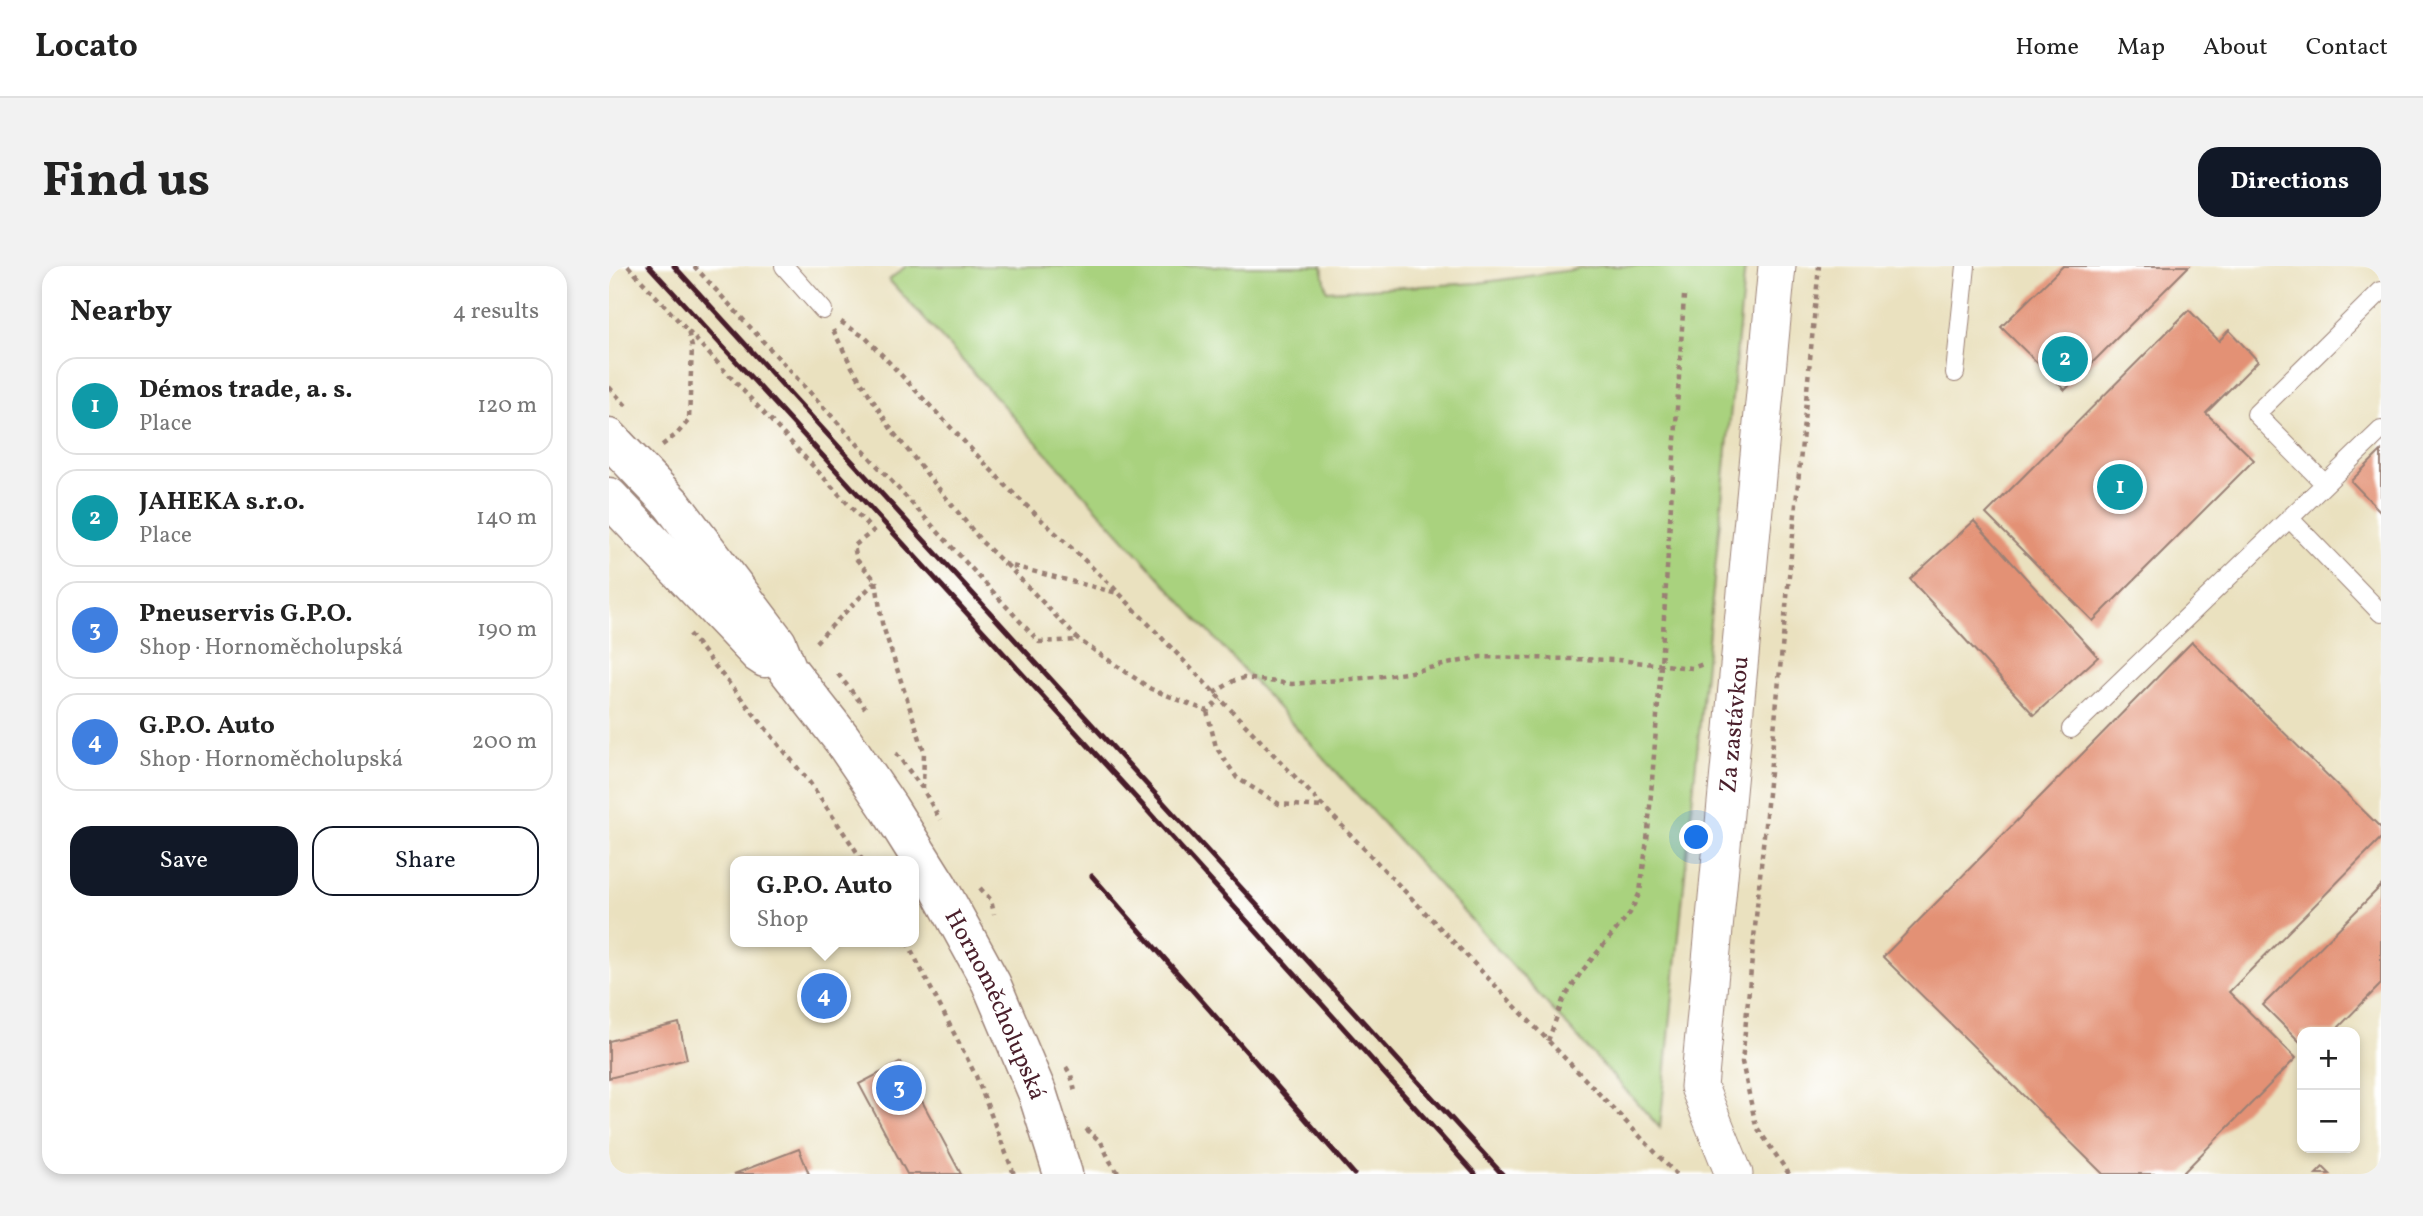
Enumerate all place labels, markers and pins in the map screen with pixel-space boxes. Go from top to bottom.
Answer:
pin: 2 [2042,333,2088,385]
pin: 1 [2097,461,2143,513]
pin: 4 [801,970,847,1022]
pin: 3 [876,1062,922,1114]

